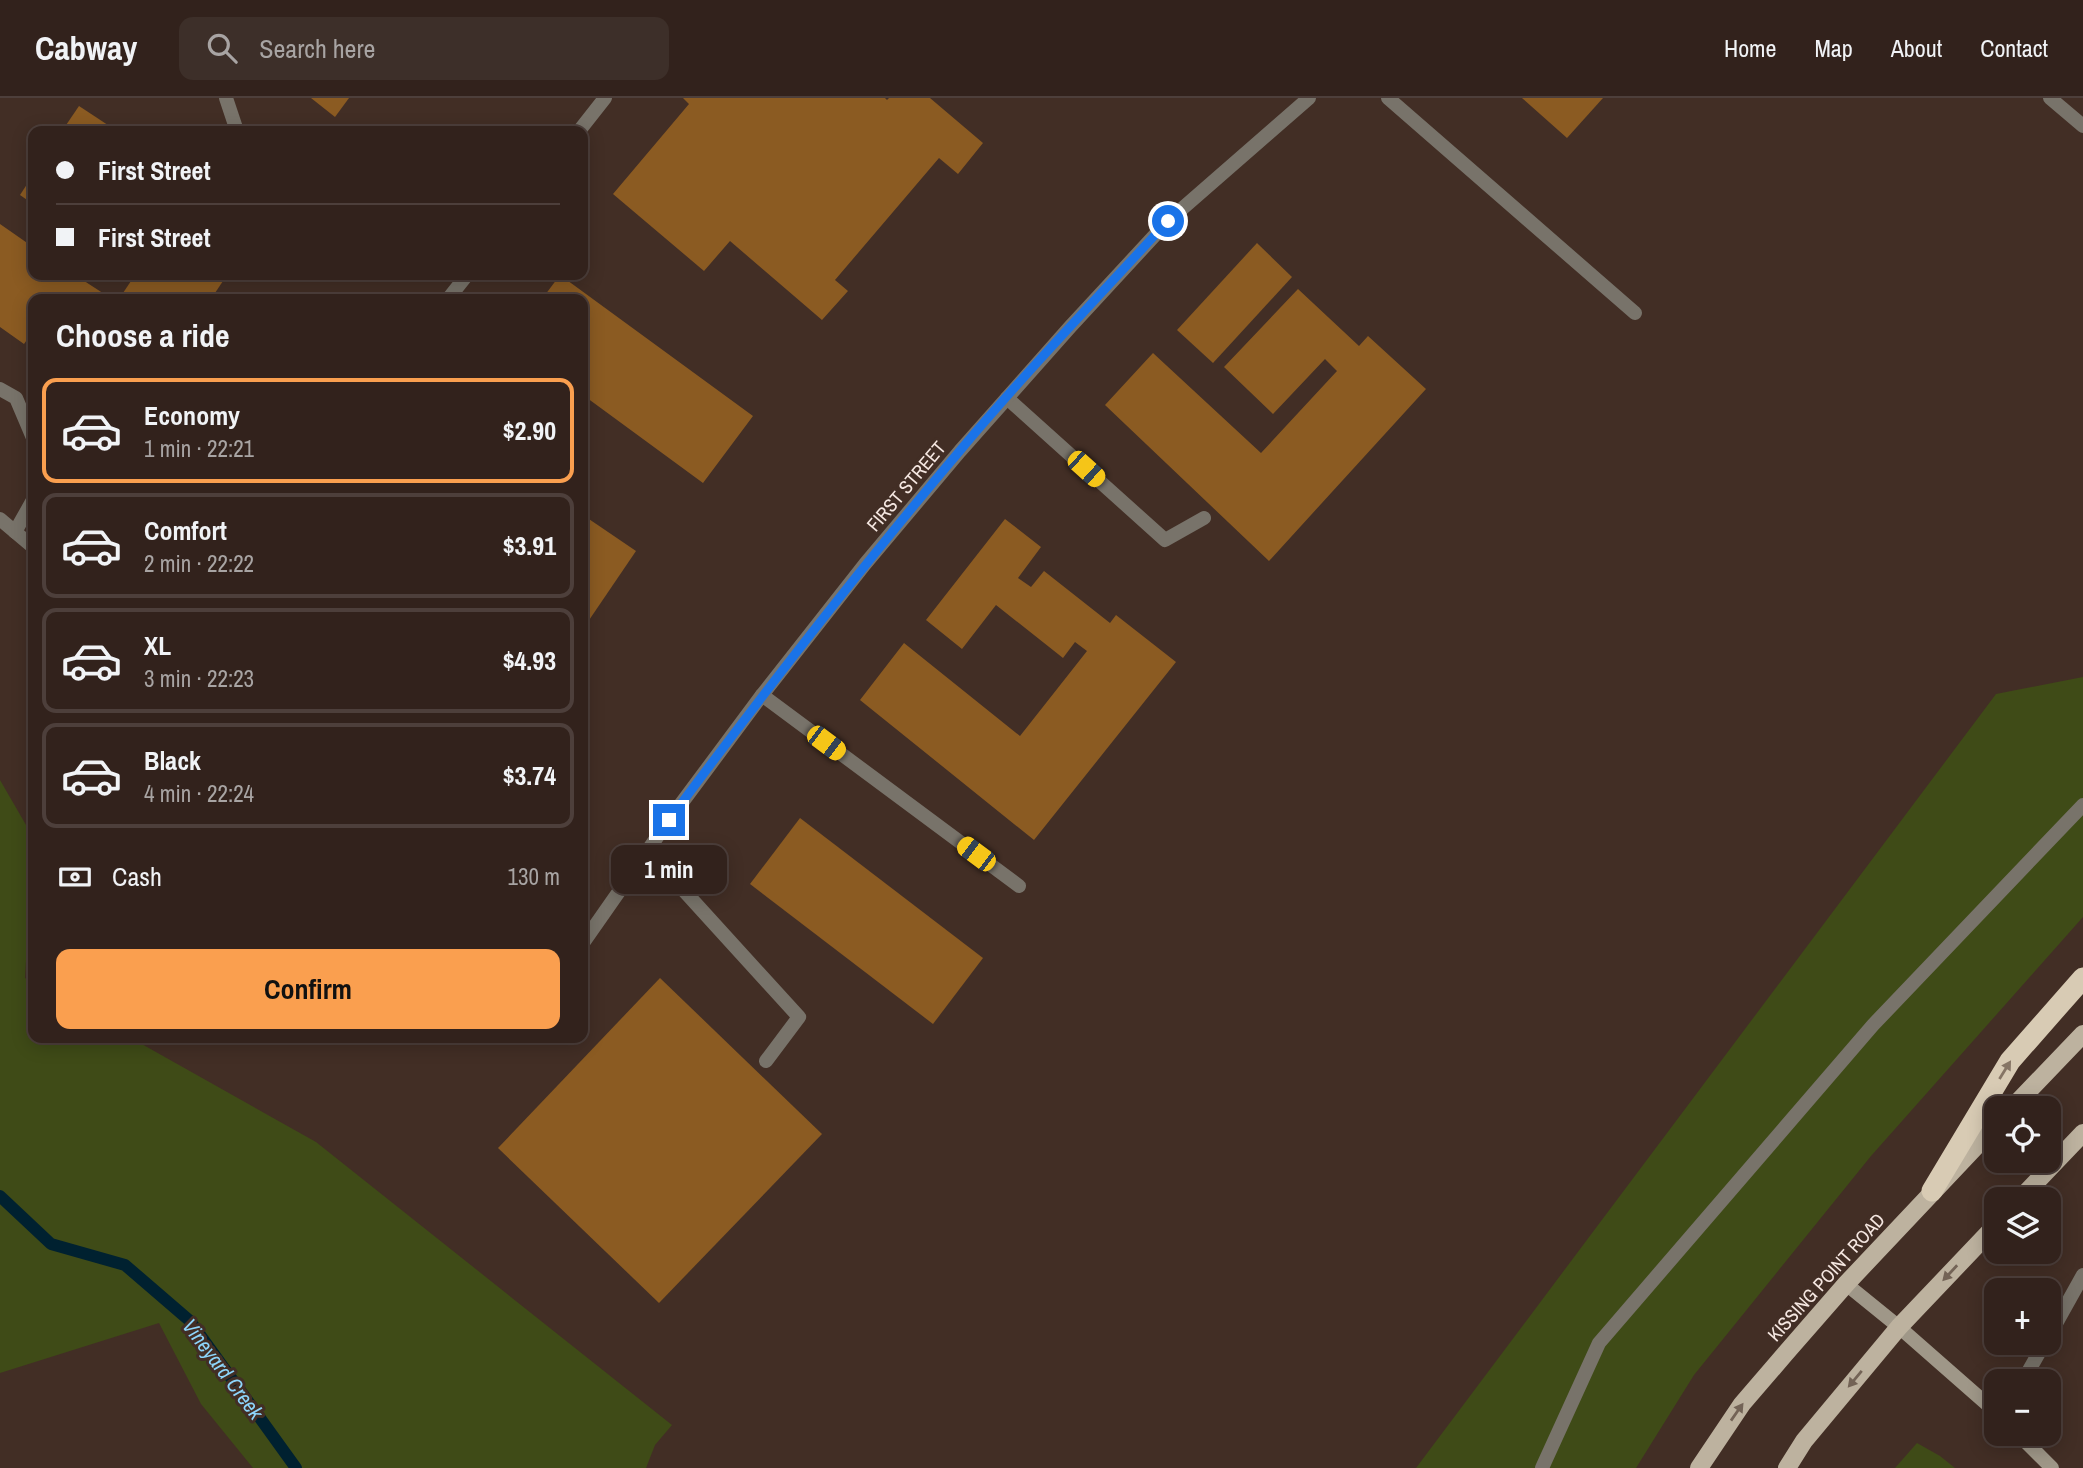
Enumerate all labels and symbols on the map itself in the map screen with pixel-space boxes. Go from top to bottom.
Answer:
route start [1152,205,1184,237]
street label: FIRST STREET [861,435,952,537]
car [1064,447,1109,491]
car [803,722,850,764]
route end [653,804,685,836]
car [953,833,1000,875]
callout: 1 min [611,844,727,894]
one-way arrow [1999,1060,2011,1079]
street label: KISSING POINT ROAD [1761,1207,1891,1347]
one-way arrow [1942,1264,1958,1281]
water label: Vineyard Creek [176,1313,271,1426]
one-way arrow [1848,1370,1863,1388]
one-way arrow [1730,1403,1744,1421]

